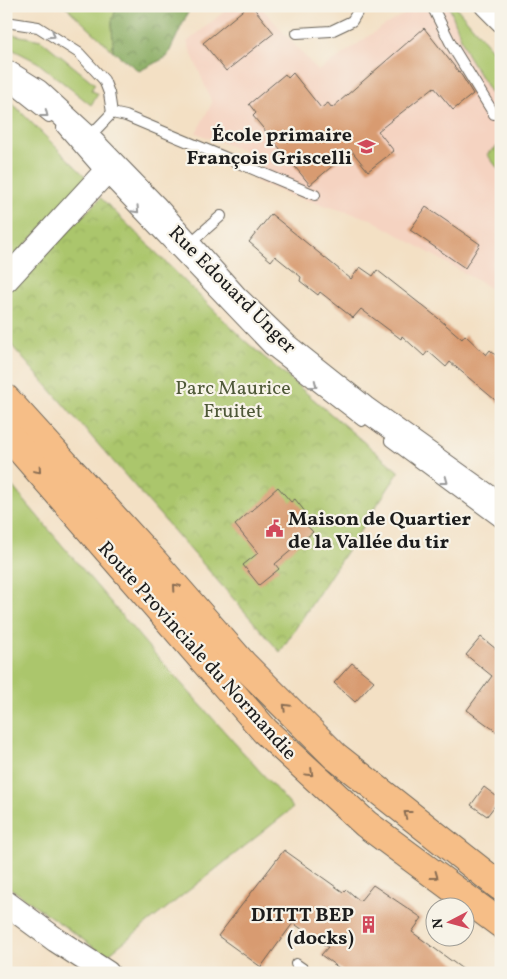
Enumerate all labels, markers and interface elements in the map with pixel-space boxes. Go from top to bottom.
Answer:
one-way arrow [47,29,56,39]
one-way arrow [39,108,48,116]
place label: École primaire François Griscelli [186,122,352,173]
school or university icon: École primaire François Griscelli [356,136,376,156]
one-way arrow [130,205,139,214]
street label: Rue Edouard Unger [161,220,302,361]
park label: Parc Maurice Fruitet [175,375,291,426]
one-way arrow [308,379,318,388]
one-way arrow [32,464,41,473]
one-way arrow [439,476,448,484]
place label: Maison de Quartier de la Vallée du tir [288,506,472,557]
public building icon: Maison de Quartier de la Vallée du tir [264,519,284,539]
street label: Route Provinciale du Normandie [91,536,302,767]
one-way arrow [173,584,182,593]
one-way arrow [282,704,291,713]
one-way arrow [304,767,313,776]
one-way arrow [404,810,413,819]
one-way arrow [429,870,439,879]
north arrow [424,896,474,946]
place label: DITTT BEP (docks) [251,902,354,953]
building icon: DITTT BEP (docks) [358,915,378,935]
text: N [429,917,449,929]

